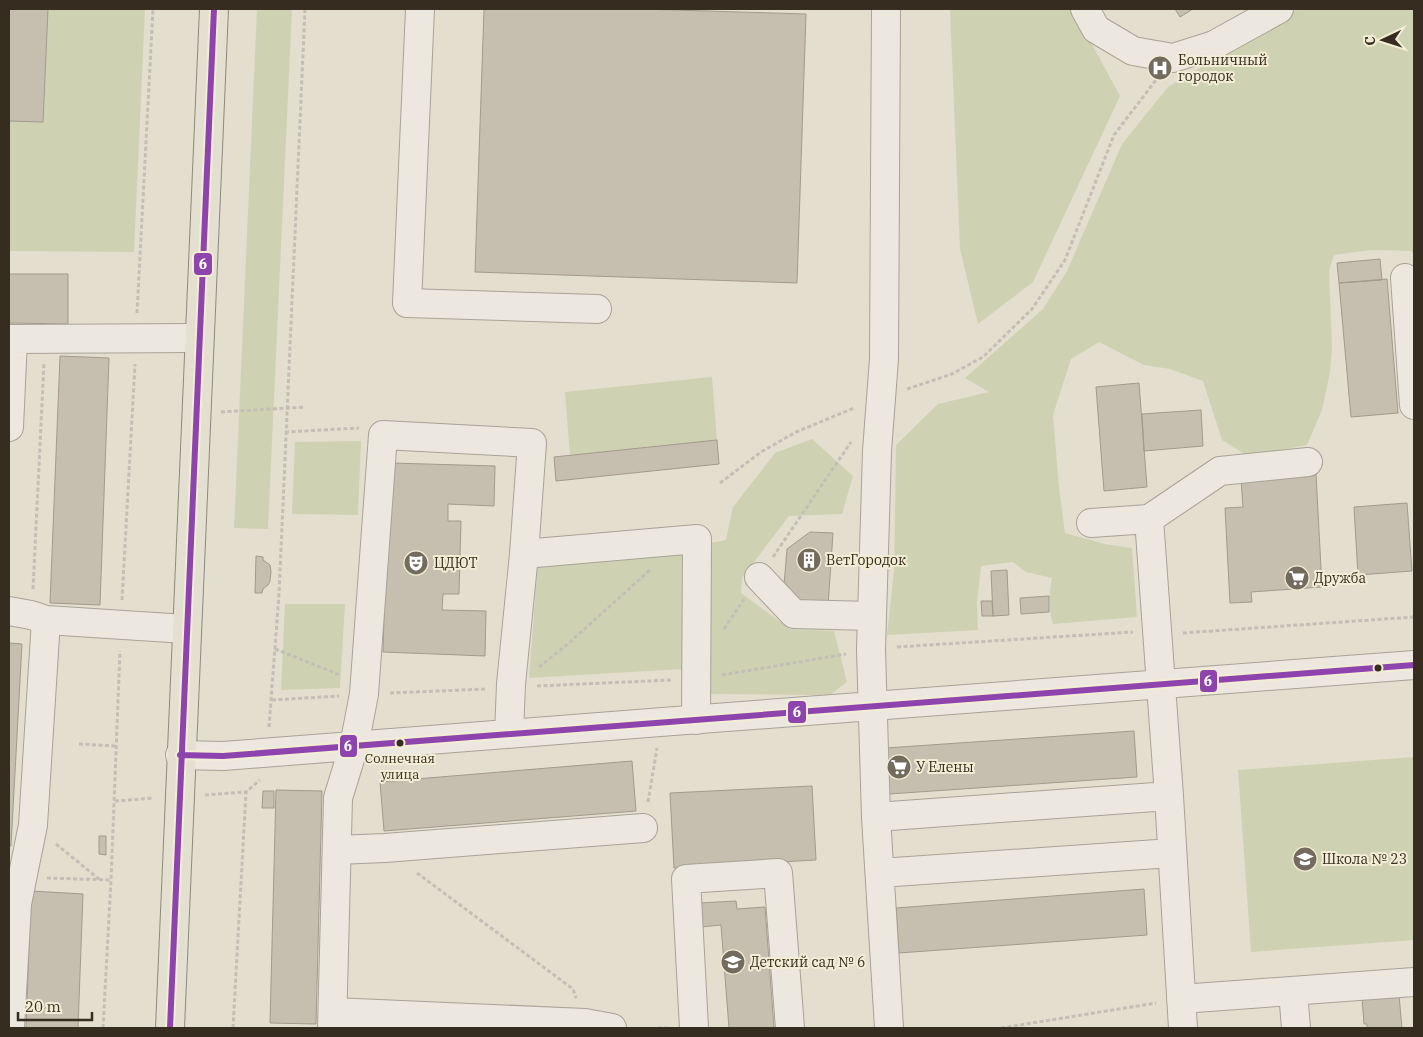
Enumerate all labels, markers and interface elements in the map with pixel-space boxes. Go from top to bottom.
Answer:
north arrow [1358,15,1408,65]
text: С [1361,36,1379,46]
place label: Больничный городок [1178,51,1268,85]
hospital icon: Больничный городок [1147,55,1173,81]
line badge: 6 [193,252,213,276]
text: 6 [199,255,207,273]
building icon: ВетГородок [796,547,822,573]
theatre icon: ЦДЮТ [403,550,429,576]
place label: ВетГородок [826,551,906,569]
place label: ЦДЮТ [434,554,478,572]
supermarket icon: Дружба [1284,565,1310,591]
place label: Дружба [1314,569,1367,587]
unlabelled marker [1373,663,1383,673]
line badge: 6 [1199,669,1218,693]
text: 6 [1204,672,1212,690]
line badge: 6 [787,700,807,724]
text: 6 [793,703,801,721]
line badge: 6 [339,734,358,758]
text: 6 [344,737,352,755]
marker: Солнечная улица [395,738,405,748]
place label: Солнечная улица [365,750,435,783]
supermarket icon: У Елены [886,754,912,780]
place label: У Елены [916,758,974,776]
school or university icon: Школа № 23 [1292,846,1318,872]
place label: Школа № 23 [1322,850,1407,868]
school or university icon: Детский сад № 6 [720,949,746,975]
place label: Детский сад № 6 [750,953,865,971]
scale bar [18,990,91,1022]
text: 20 m [25,997,61,1016]

